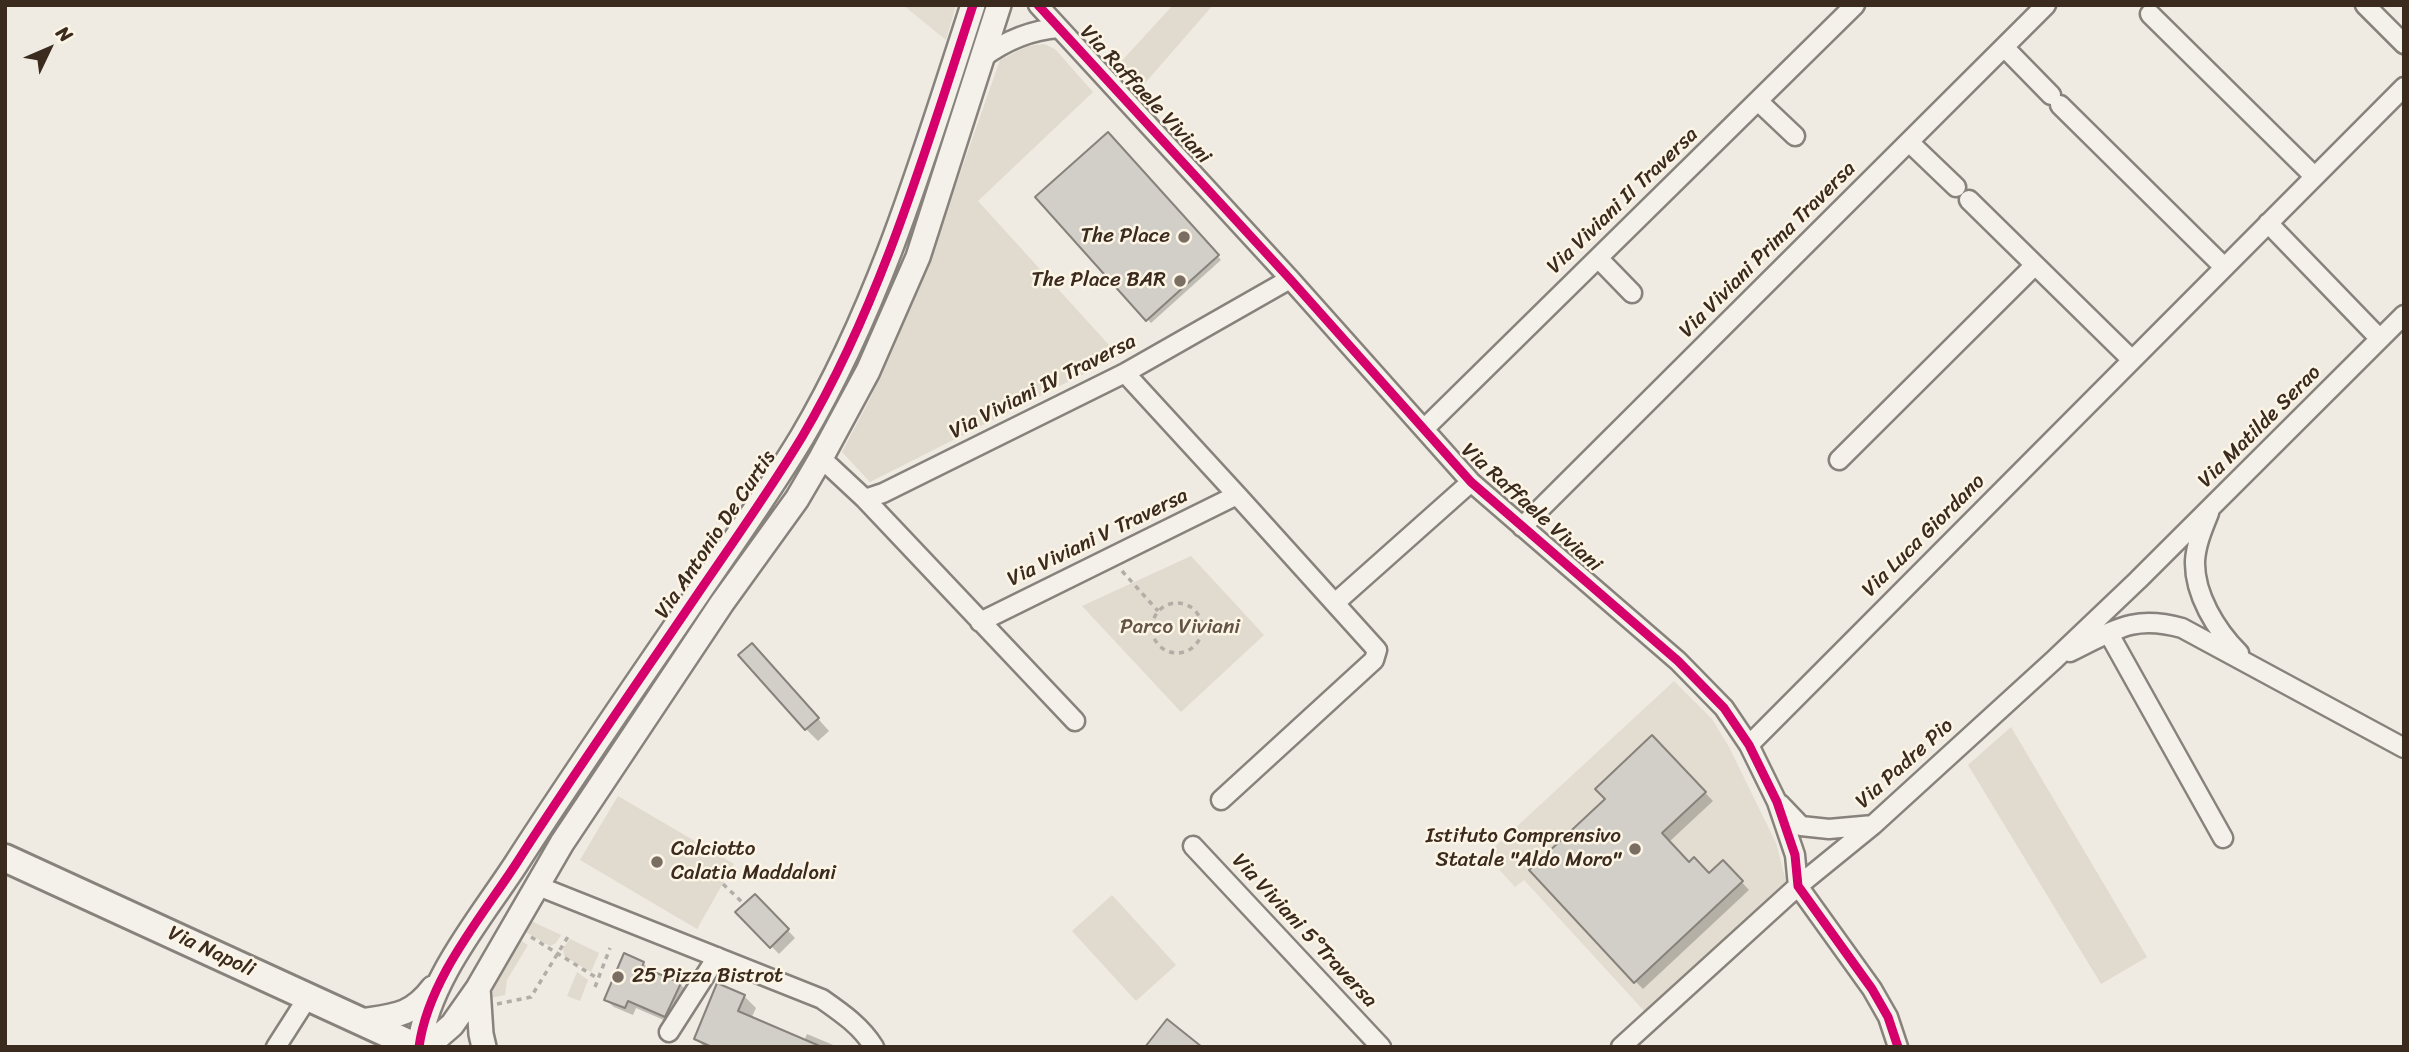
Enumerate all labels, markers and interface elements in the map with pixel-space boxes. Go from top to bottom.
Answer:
north arrow [14,14,84,84]
text: N [48,18,81,50]
street label: Via Raffaele Viviani [1074,20,1216,170]
street label: Via Viviani II Traversa [1542,123,1704,279]
street label: Via Viviani Prima Traversa [1675,157,1861,343]
place label: The Place [1081,224,1170,250]
marker: The Place [1176,229,1192,245]
place label: The Place BAR [1031,268,1166,294]
marker: The Place BAR [1172,273,1188,289]
street label: Via Viviani IV Traversa [946,329,1140,445]
street label: Via Matilde Serao [2193,360,2327,494]
street label: Via Raffaele Viviani [1455,438,1607,578]
street label: Via Antonio De Curtis [650,446,782,624]
street label: Via Luca Giordano [1857,469,1991,603]
street label: Via Viviani V Traversa [1004,483,1192,593]
park label: Parco Viviani [1120,615,1240,641]
street label: Via Padre Pio [1851,714,1959,814]
place label: Istituto Comprensivo Statale "Aldo Moro" [1426,824,1621,874]
place label: Calciotto Calatia Maddaloni [671,837,836,887]
marker: Istituto Comprensivo Statale "Aldo Moro" [1627,841,1643,857]
street label: Via Viviani 5°Traversa [1226,849,1382,1013]
marker: Calciotto Calatia Maddaloni [649,854,665,870]
street label: Via Napoli [164,921,258,983]
place label: 25 Pizza Bistrot [632,964,783,990]
marker: 25 Pizza Bistrot [610,969,626,985]

